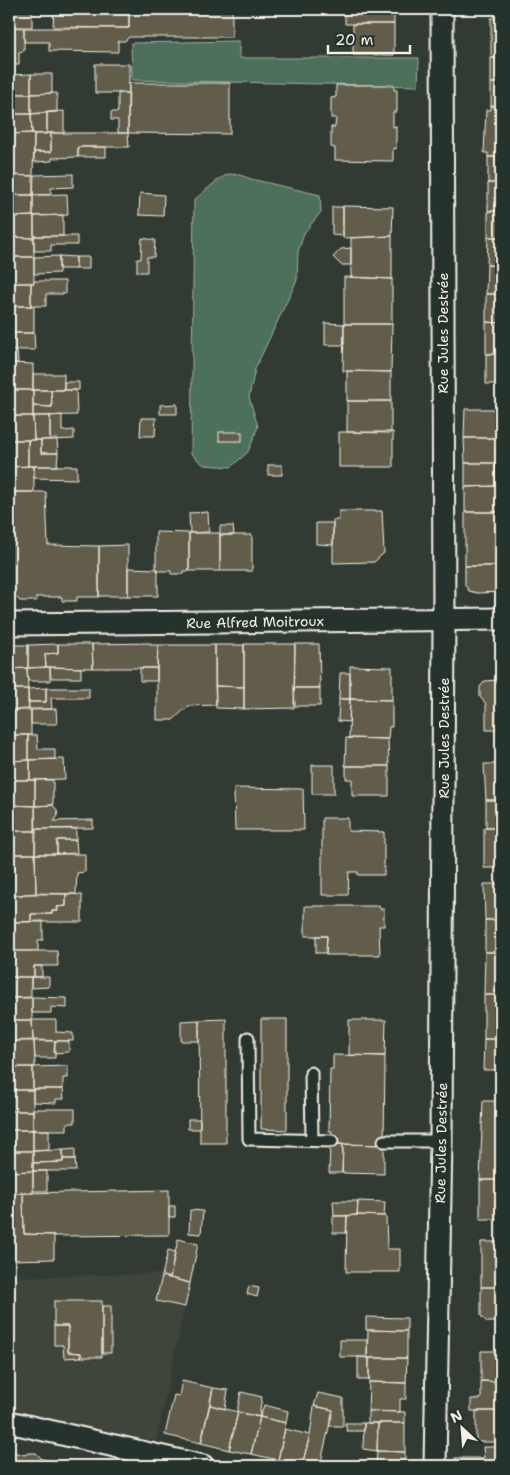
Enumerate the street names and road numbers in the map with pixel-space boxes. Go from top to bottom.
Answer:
street label: Rue Jules Destrée [434,272,452,393]
street label: Rue Alfred Moitroux [186,612,324,632]
street label: Rue Jules Destrée [435,677,453,798]
street label: Rue Jules Destrée [431,1082,451,1204]

